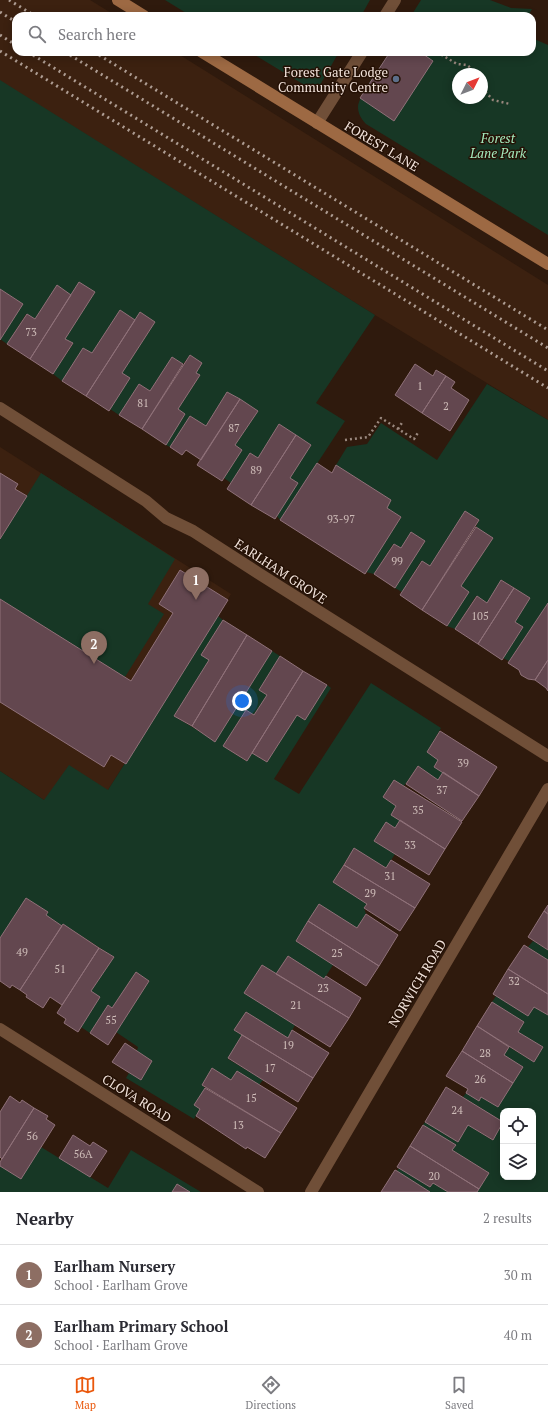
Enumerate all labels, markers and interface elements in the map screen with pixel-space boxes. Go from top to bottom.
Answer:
search box [12,12,536,56]
icon: search [26,23,48,45]
text: Search here [58,24,136,44]
place label: Forest Gate Lodge Community Centre [278,63,388,96]
north arrow [452,68,488,104]
marker: Forest Gate Lodge Community Centre [391,74,401,84]
street label: FOREST LANE [341,117,423,175]
park label: Forest Lane Park [469,129,527,162]
house number: 73 [25,325,37,339]
house number: 1 [417,379,423,393]
house number: 81 [137,396,149,410]
house number: 2 [443,399,449,413]
house number: 87 [228,421,240,435]
house number: 89 [250,463,262,477]
house number: 93-97 [327,512,355,526]
street label: EARLHAM GROVE [231,534,331,608]
house number: 99 [391,554,403,568]
pin: 1 [183,567,209,600]
house number: 105 [471,609,489,623]
pin: 2 [81,631,107,664]
your location [232,691,252,711]
house number: 39 [457,756,469,770]
house number: 37 [436,783,448,797]
house number: 35 [412,803,424,817]
house number: 33 [404,838,416,852]
house number: 31 [384,869,396,883]
house number: 29 [364,886,376,900]
street label: NORWICH ROAD [384,936,450,1030]
house number: 49 [16,945,28,959]
house number: 25 [331,946,343,960]
house number: 51 [54,962,66,976]
house number: 32 [508,974,520,988]
house number: 23 [317,981,329,995]
house number: 21 [290,998,302,1012]
house number: 55 [105,1013,117,1027]
house number: 19 [282,1038,294,1052]
house number: 28 [479,1046,491,1060]
house number: 17 [264,1061,276,1075]
street label: CLOVA ROAD [99,1070,175,1126]
house number: 26 [474,1072,486,1086]
house number: 15 [245,1091,257,1105]
house number: 24 [451,1103,463,1117]
map controls [500,1108,536,1180]
button: locate [500,1108,536,1144]
house number: 13 [232,1118,244,1132]
house number: 56 [26,1129,38,1143]
button: layers [500,1144,536,1180]
house number: 56A [73,1147,93,1161]
house number: 20 [428,1169,440,1183]
text: Nearby [16,1207,74,1230]
text: 2 results [483,1209,532,1227]
text: Earlham Nursery [54,1256,175,1276]
text: 1 [25,1266,33,1284]
text: 30 m [504,1266,532,1284]
text: School · Earlham Grove [54,1276,188,1294]
text: Earlham Primary School [54,1316,229,1336]
text: 2 [25,1326,33,1344]
text: 40 m [504,1326,532,1344]
text: School · Earlham Grove [54,1336,188,1354]
tab: Map [74,1374,96,1412]
tab: Directions [245,1374,296,1412]
tab: Saved [445,1374,474,1412]

